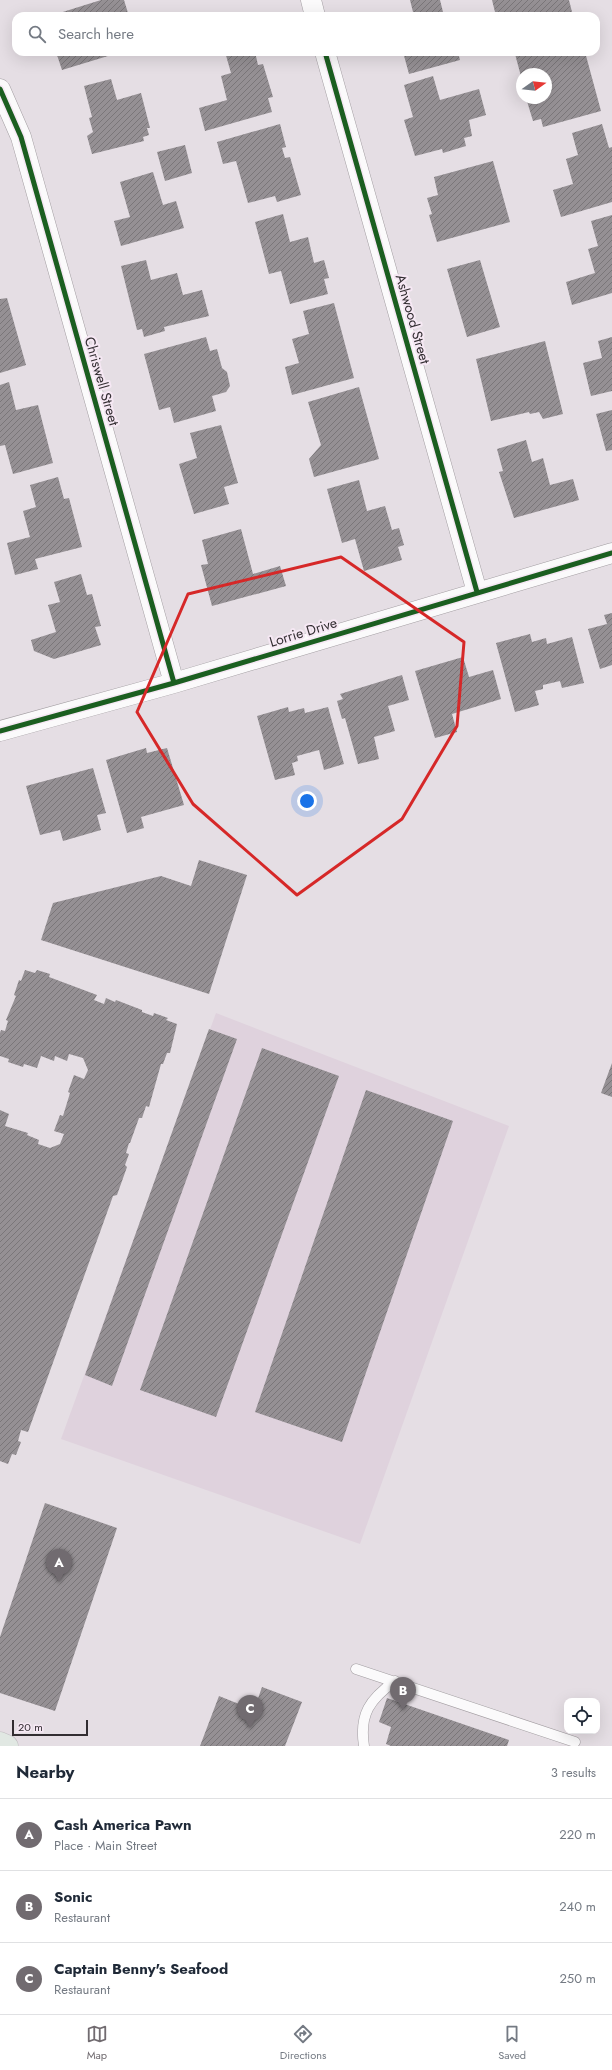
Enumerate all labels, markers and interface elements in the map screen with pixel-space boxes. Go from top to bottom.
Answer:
search box [12,12,600,56]
icon: search [26,23,48,45]
text: Search here [58,23,134,45]
north arrow [516,68,552,104]
street label: Ashwood Street [391,272,436,367]
street label: Chriswell Street [80,334,124,428]
street label: Lorrie Drive [267,612,339,652]
your location [297,791,317,811]
pin: A [46,1549,72,1582]
pin: B [390,1677,416,1710]
pin: C [237,1695,263,1728]
map controls [564,1698,600,1734]
button: locate [564,1698,600,1734]
scale bar [12,1718,88,1737]
text: 20 m [18,1719,43,1735]
text: Nearby [16,1760,74,1784]
text: 3 results [551,1763,596,1782]
text: Cash America Pawn [54,1814,192,1836]
text: A [24,1825,34,1844]
text: 220 m [559,1825,596,1844]
text: Place · Main Street [54,1836,157,1855]
text: Sonic [54,1886,92,1908]
text: B [25,1897,33,1916]
text: 240 m [559,1897,596,1916]
text: Restaurant [54,1908,110,1927]
text: Captain Benny's Seafood [54,1958,228,1980]
text: C [24,1969,34,1988]
text: 250 m [559,1969,596,1988]
text: Restaurant [54,1980,110,1999]
tab: Map [86,2023,108,2063]
tab: Directions [280,2023,326,2063]
tab: Saved [498,2023,526,2063]

